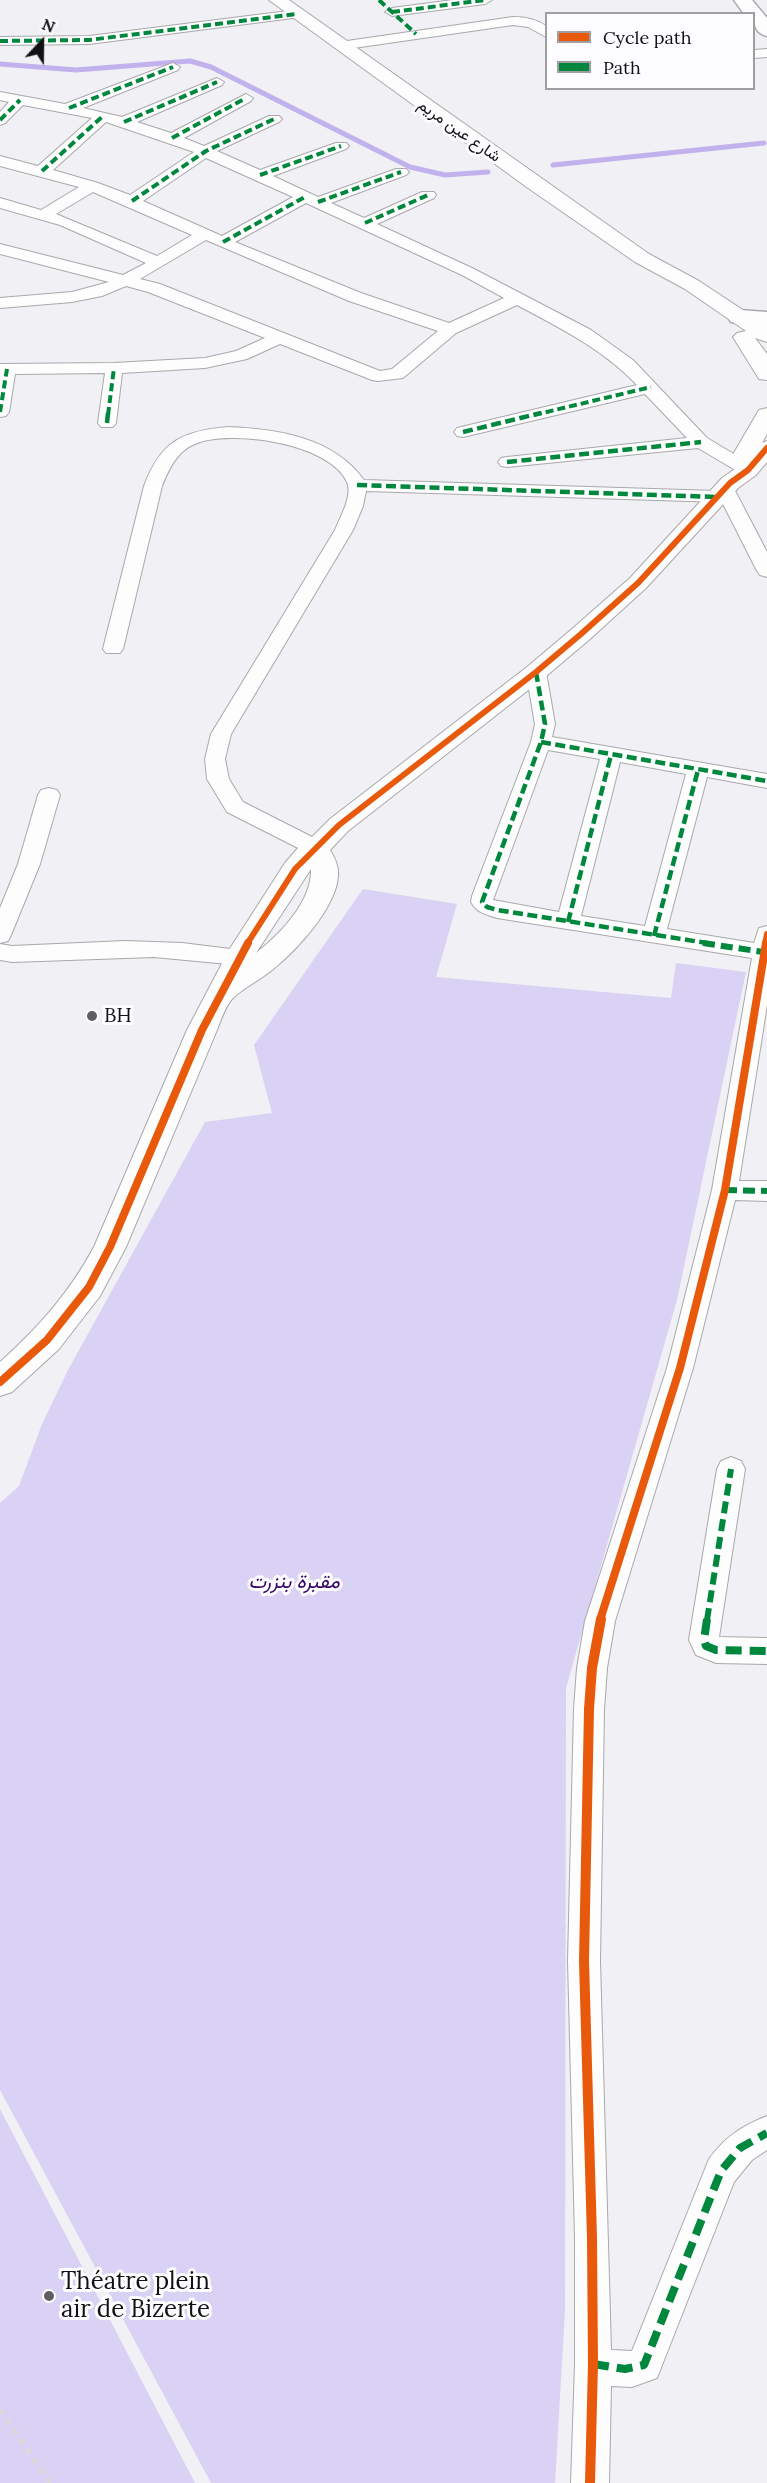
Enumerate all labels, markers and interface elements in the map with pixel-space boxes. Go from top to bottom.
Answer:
north arrow [12,12,72,72]
legend [545,12,755,90]
text: N [39,14,58,37]
text: Cycle path [603,26,692,49]
text: Path [603,56,641,79]
street label: شارع عين مريم [414,95,504,167]
place label: BH [104,1004,132,1028]
marker: BH [85,1009,99,1023]
park label: مقبرة بنزرت [248,1570,340,1594]
place label: Théatre plein air de Bizerte [61,2268,210,2324]
marker: Théatre plein air de Bizerte [42,2289,56,2303]

